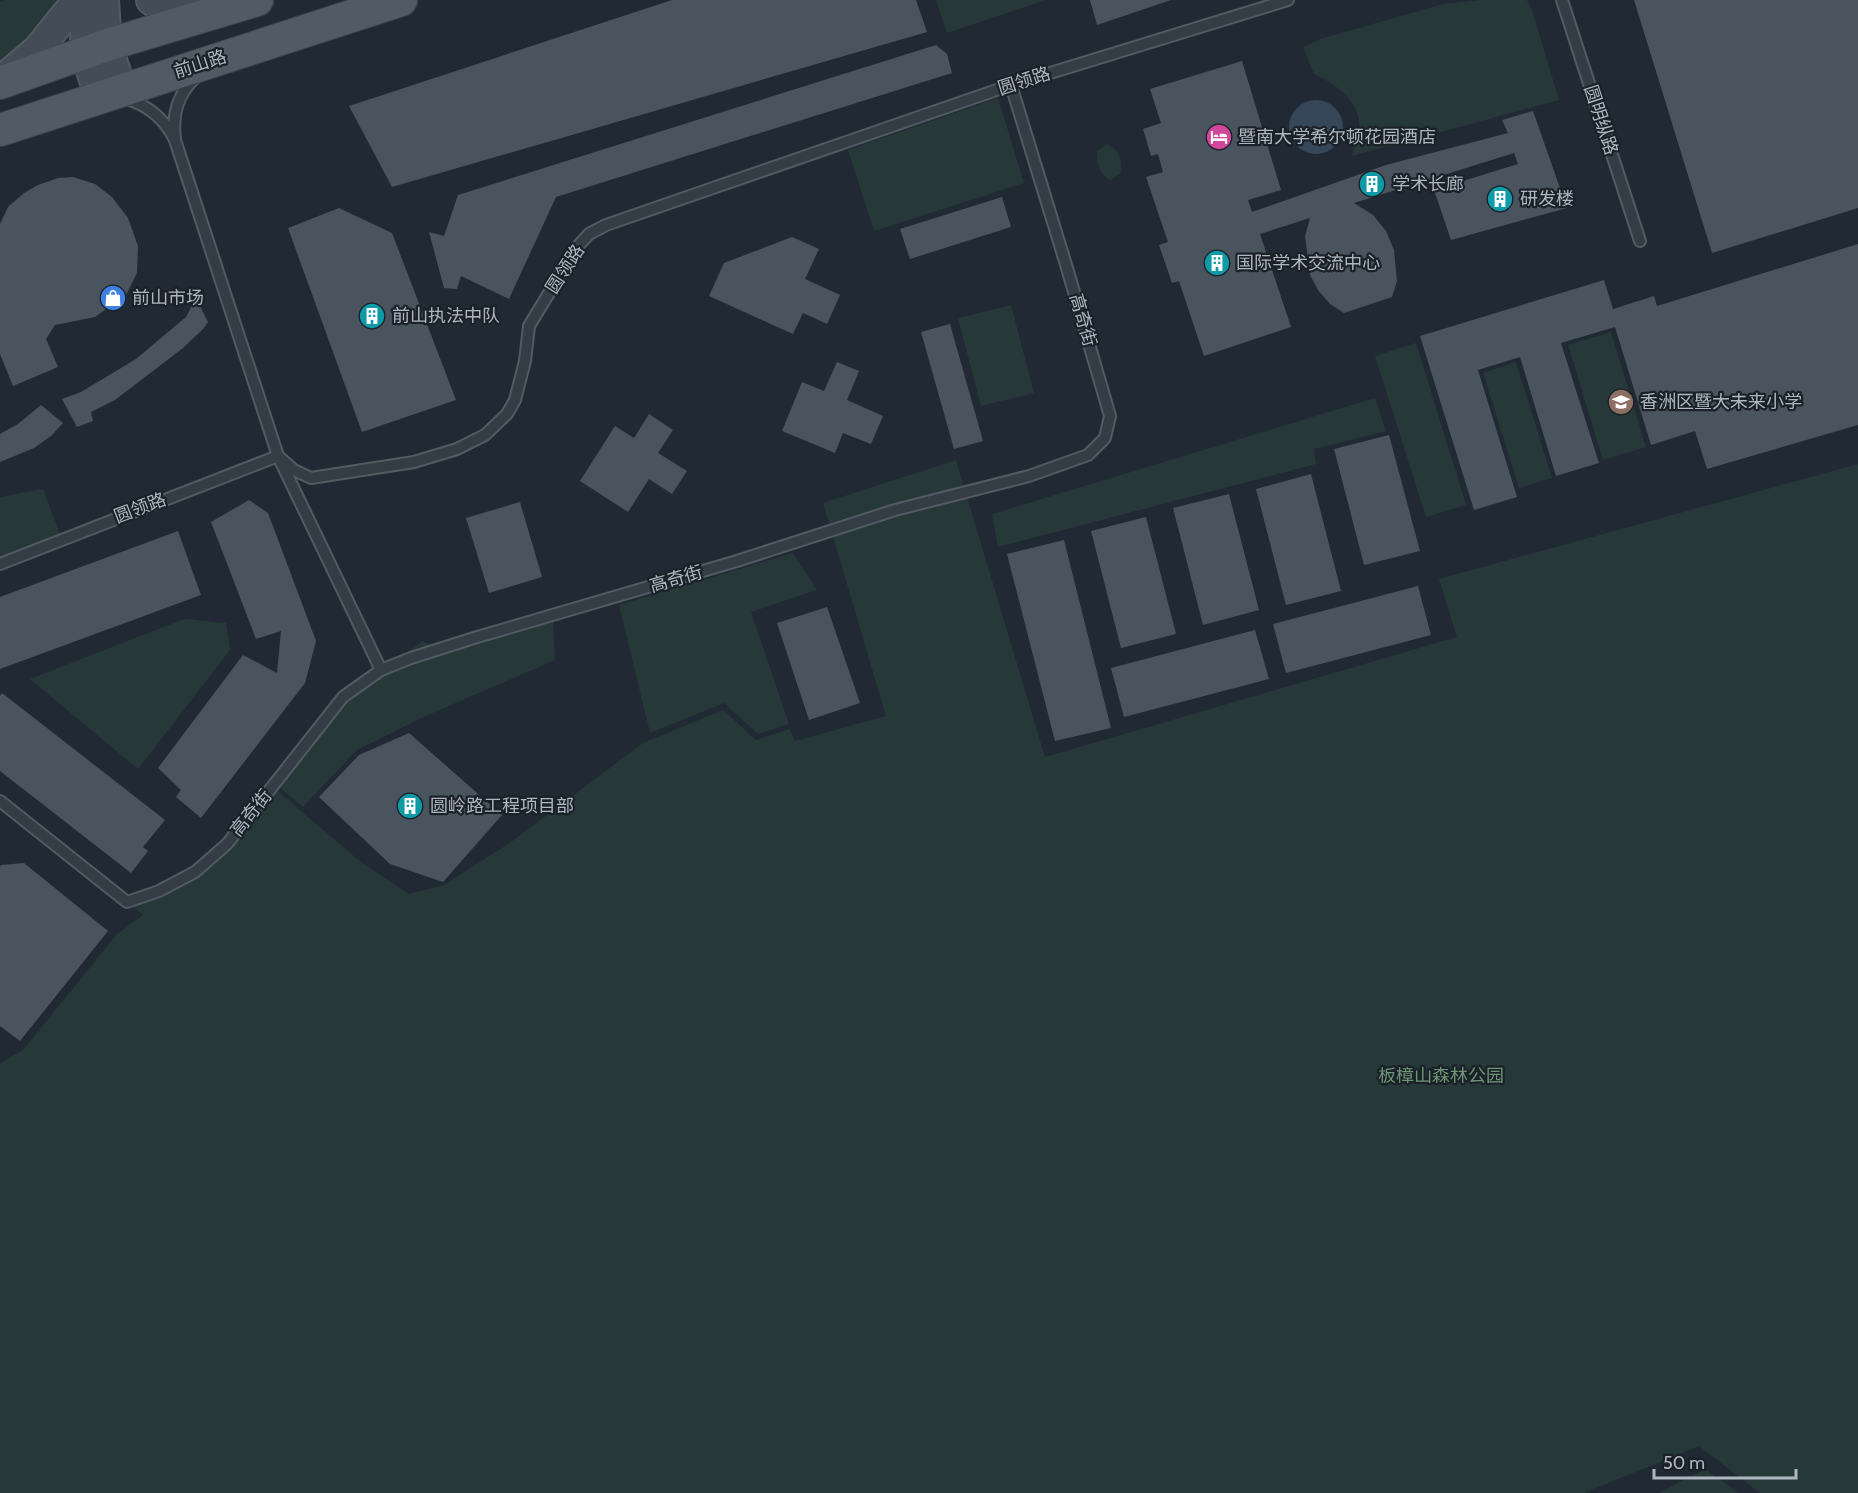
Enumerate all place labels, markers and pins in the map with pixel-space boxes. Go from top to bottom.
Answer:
hotel icon: 暨南大学希尔顿花园酒店 [1204,122,1234,152]
place label: 暨南大学希尔顿花园酒店 [1238,126,1436,148]
building icon: 学术长廊 [1357,169,1387,199]
place label: 学术长廊 [1392,173,1464,195]
building icon: 研发楼 [1485,184,1515,214]
place label: 研发楼 [1520,188,1574,210]
building icon: 国际学术交流中心 [1202,248,1232,278]
place label: 国际学术交流中心 [1236,252,1380,274]
shop icon: 前山市场 [98,283,128,313]
place label: 前山市场 [132,287,204,309]
building icon: 前山执法中队 [357,301,387,331]
place label: 前山执法中队 [392,305,500,327]
school or university icon: 香洲区暨大未来小学 [1606,387,1636,417]
place label: 香洲区暨大未来小学 [1640,391,1802,413]
building icon: 圆岭路工程项目部 [395,791,425,821]
place label: 圆岭路工程项目部 [430,795,574,817]

